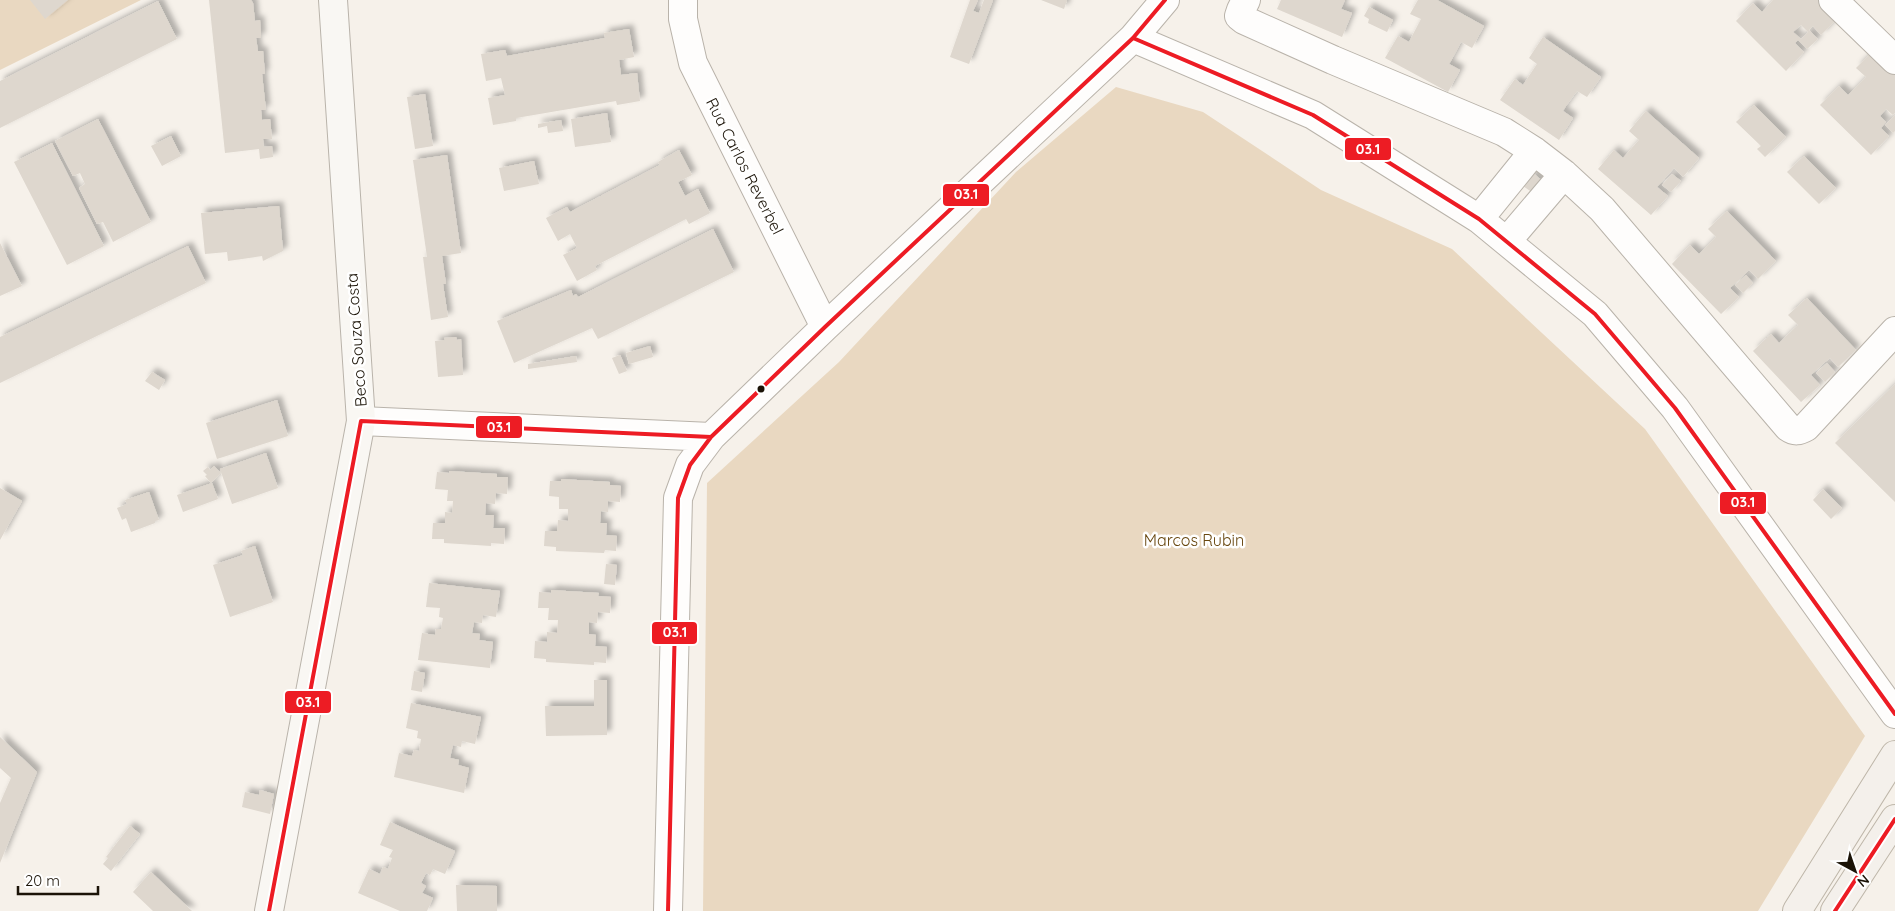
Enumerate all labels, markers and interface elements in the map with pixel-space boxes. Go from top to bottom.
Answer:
street label: Rua Carlos Reverbel [702,94,788,238]
line badge: 03.1 [1344,137,1392,161]
text: 03.1 [1356,140,1380,158]
line badge: 03.1 [942,183,990,207]
text: 03.1 [954,185,978,203]
street label: Beco Souza Costa [341,272,371,408]
unlabelled marker [756,384,766,394]
line badge: 03.1 [475,415,523,439]
text: 03.1 [487,418,511,436]
line badge: 03.1 [1719,491,1767,515]
text: 03.1 [1731,493,1755,511]
park label: Marcos Rubin [1144,530,1244,550]
line badge: 03.1 [651,621,698,645]
text: 03.1 [663,623,687,641]
line badge: 03.1 [284,690,332,714]
text: 03.1 [296,693,320,711]
north arrow [1830,846,1880,896]
scale bar [18,864,98,896]
text: 20 m [25,871,60,890]
text: N [1854,871,1873,891]

